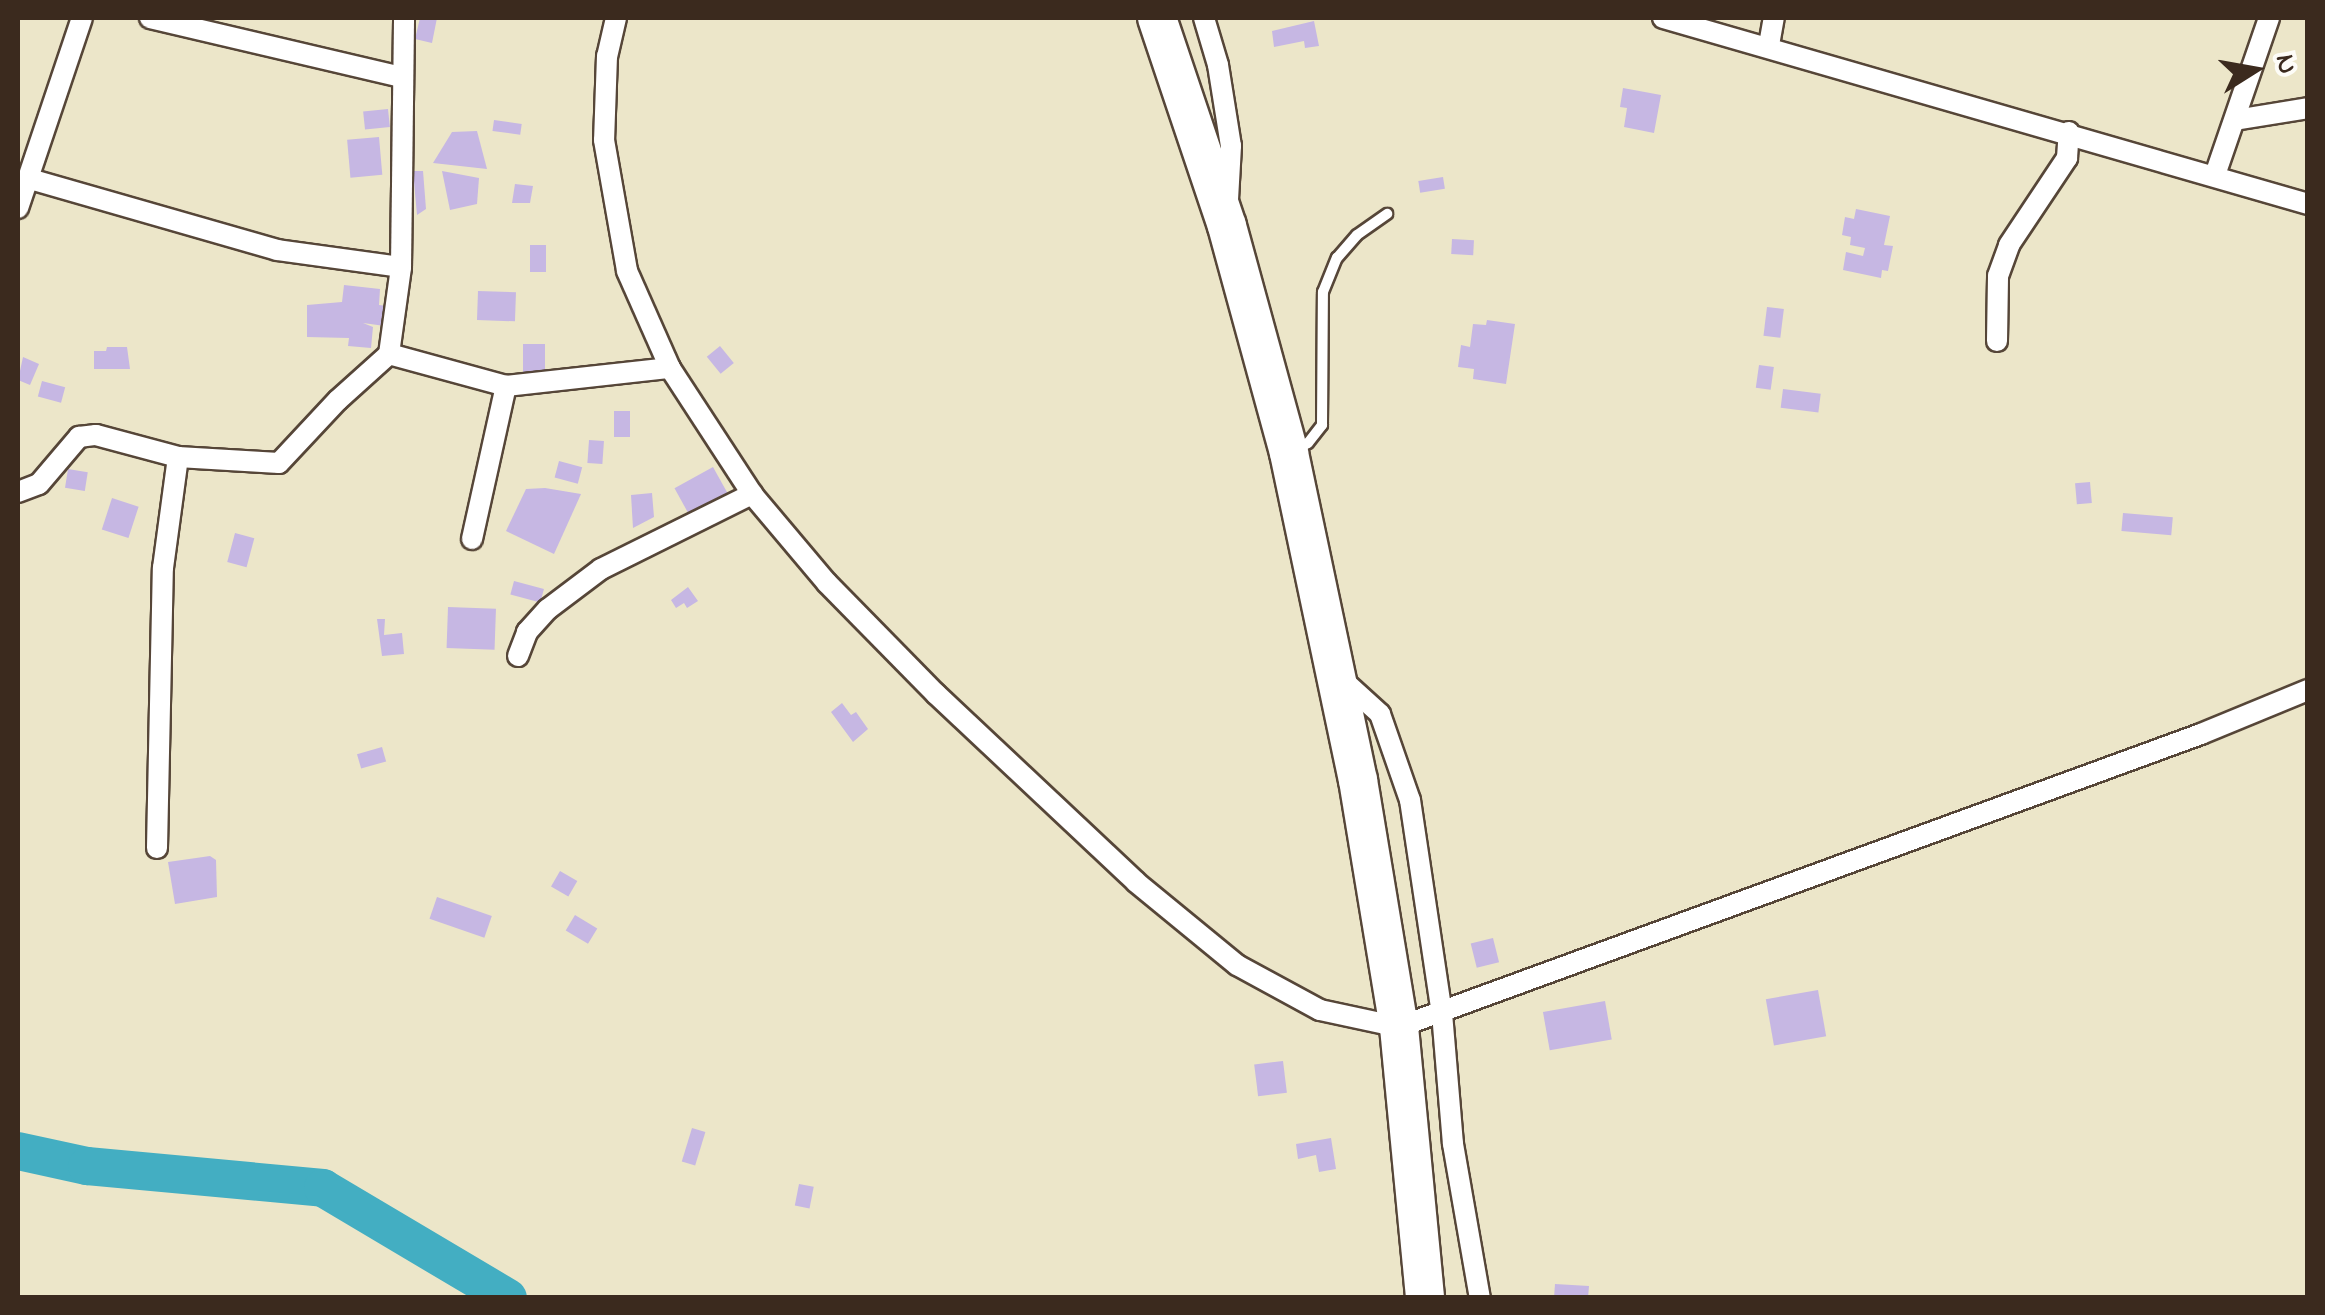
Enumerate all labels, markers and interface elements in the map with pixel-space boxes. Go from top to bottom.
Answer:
north arrow [2205,20,2305,120]
text: N [2263,51,2307,77]

